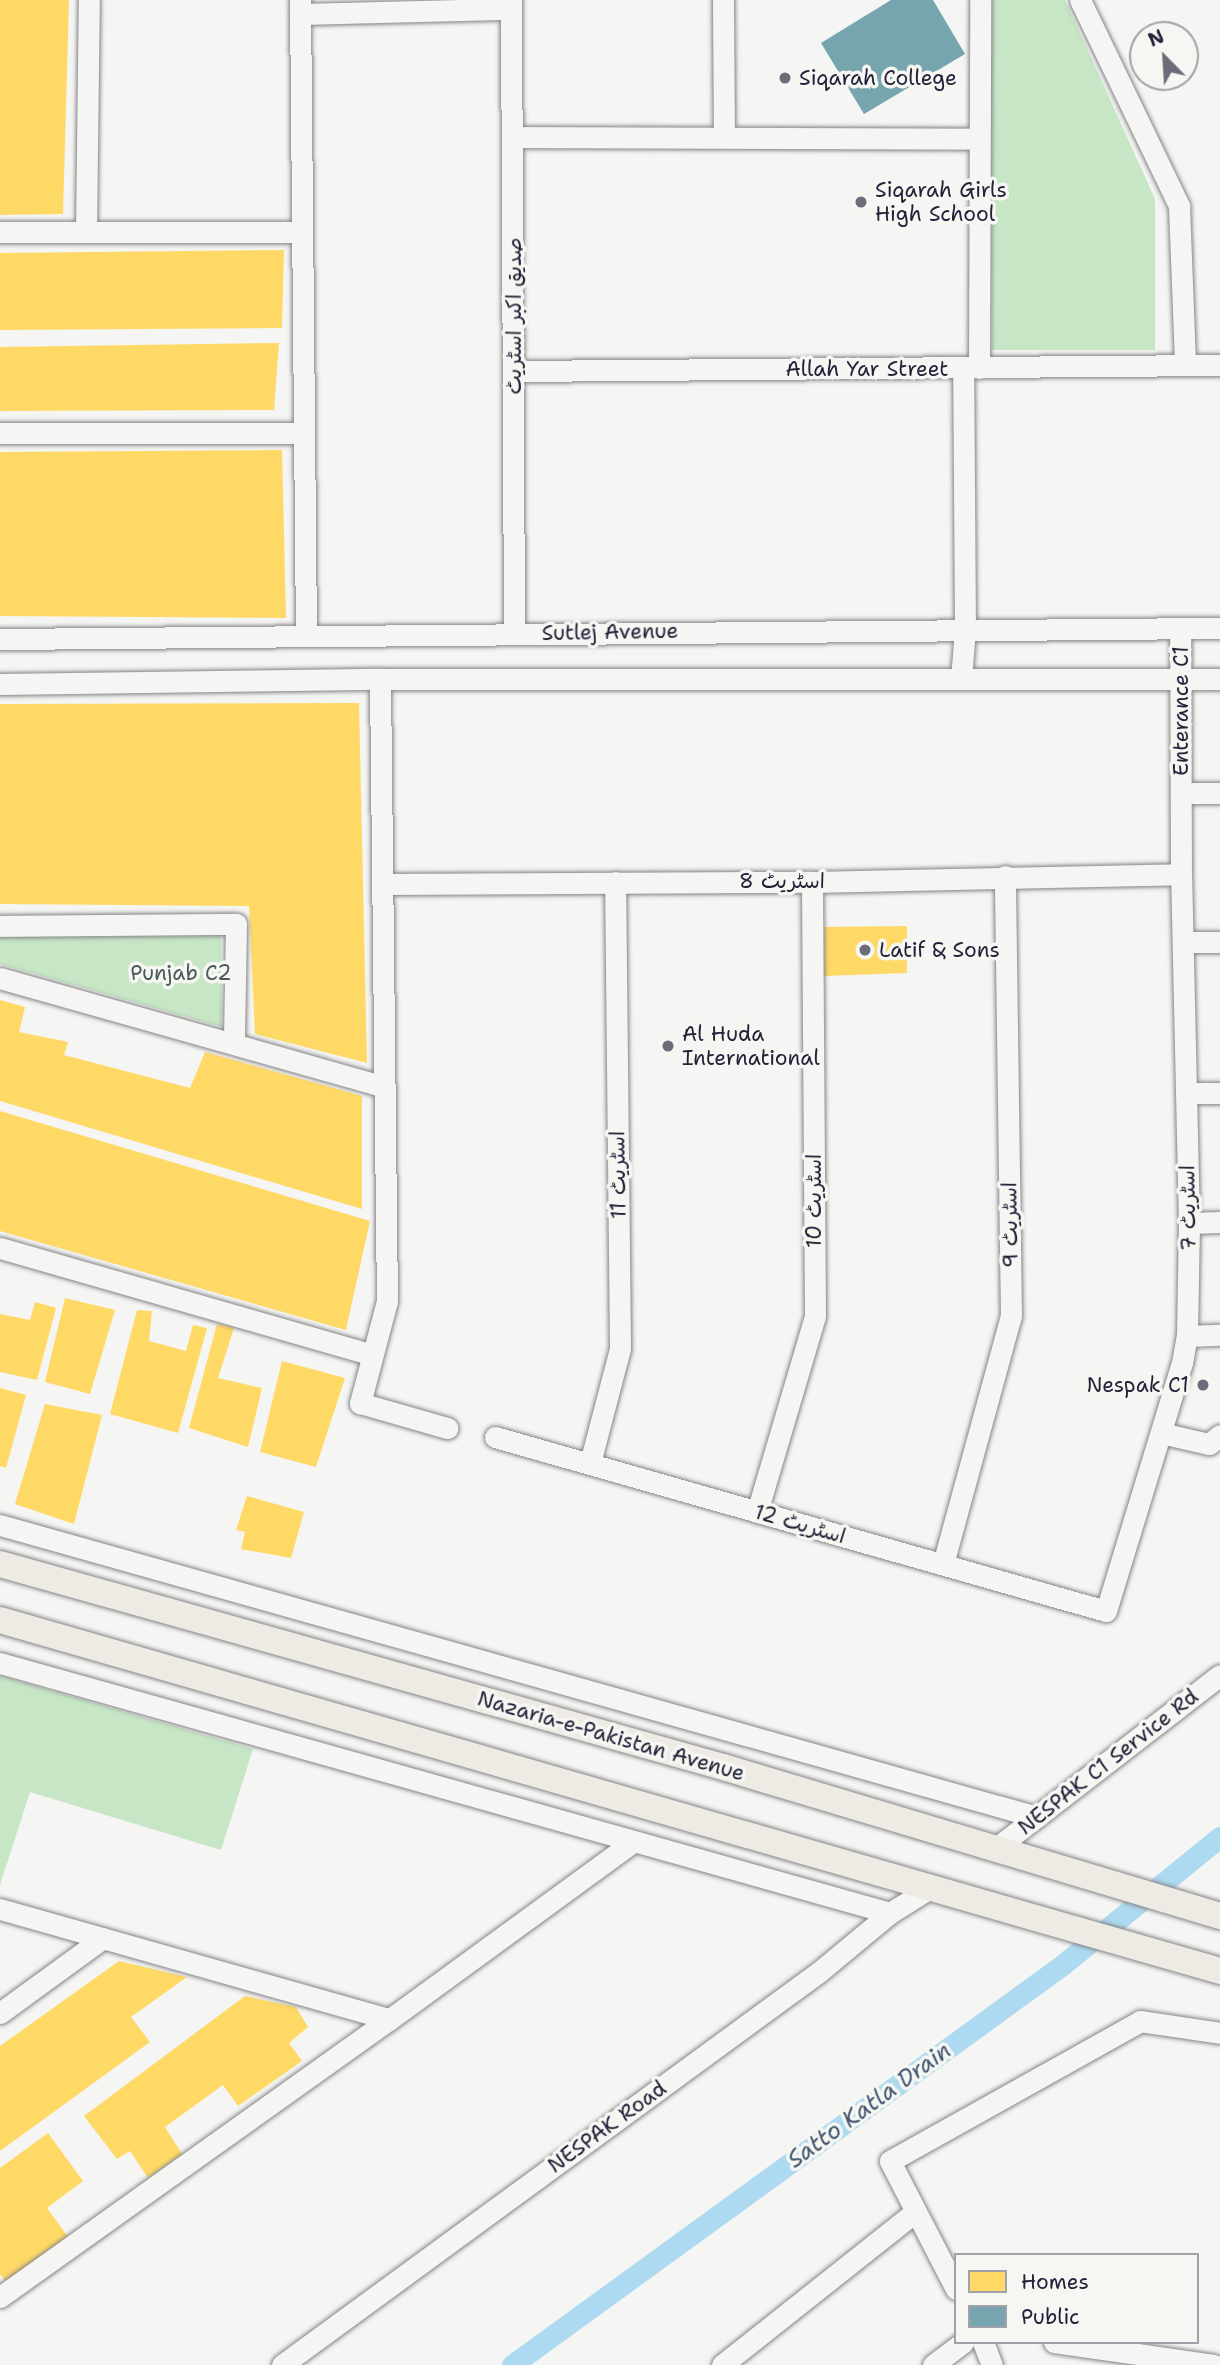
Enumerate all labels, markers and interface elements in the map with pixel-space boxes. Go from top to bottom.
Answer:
north arrow [1129,21,1199,91]
text: N [1144,24,1168,53]
place label: Siqarah College [799,65,957,91]
marker: Siqarah College [777,70,793,86]
place label: Siqarah Girls High School [875,177,1007,227]
marker: Siqarah Girls High School [853,194,869,210]
street label: صدیق اکبر اسٹریٹ [501,238,527,394]
street label: Allah Yar Street [786,356,948,382]
street label: Sutlej Avenue [541,618,679,646]
street label: Enterance C1 [1168,646,1194,776]
street label: اسٹریٹ 8 [739,868,825,894]
place label: Latif & Sons [879,937,1000,963]
marker: Latif & Sons [857,942,873,958]
park label: Punjab C2 [130,960,232,986]
place label: Al Huda International [682,1021,820,1071]
marker: Al Huda International [660,1038,676,1054]
street label: اسٹریٹ 11 [605,1131,631,1219]
street label: اسٹریٹ 10 [801,1154,827,1248]
street label: اسٹریٹ 7 [1175,1165,1201,1251]
street label: اسٹریٹ 9 [997,1182,1023,1268]
place label: Nespak C1 [1086,1372,1189,1398]
marker: Nespak C1 [1195,1377,1211,1393]
street label: اسٹریٹ 12 [752,1499,848,1549]
street label: NESPAK C1 Service Rd [1013,1684,1203,1840]
street label: Nazaria-e-Pakistan Avenue [475,1686,747,1786]
water label: Satto Katla Drain [782,2036,956,2174]
street label: NESPAK Road [543,2076,671,2178]
legend [954,2253,1199,2344]
text: Homes [1021,2268,1089,2296]
text: Public [1021,2303,1080,2331]

